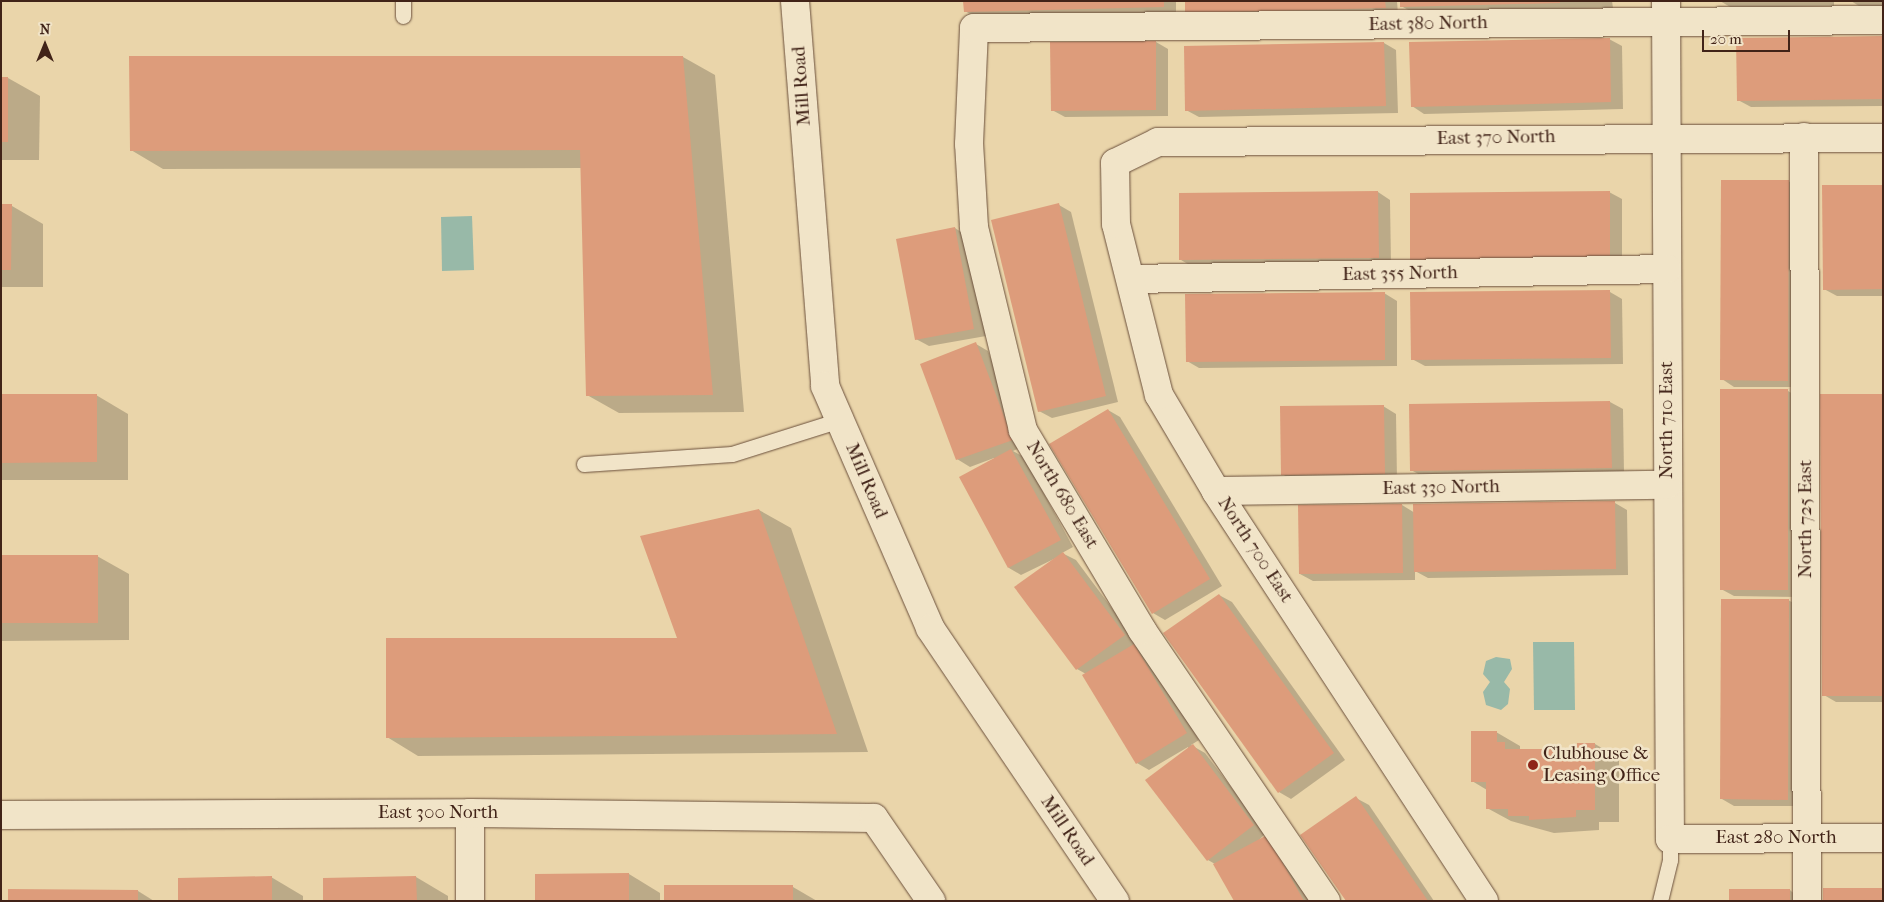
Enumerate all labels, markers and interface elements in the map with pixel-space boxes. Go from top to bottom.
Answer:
street label: East 380 North [1368,12,1488,36]
north arrow [20,20,70,70]
scale bar [1704,20,1792,52]
text: N [40,21,50,38]
text: 20 m [1710,30,1742,48]
street label: Mill Road [788,45,816,127]
street label: East 370 North [1436,126,1556,150]
street label: East 355 North [1342,262,1458,286]
street label: North 710 East [1656,361,1678,479]
street label: North 680 East [1021,437,1103,553]
street label: Mill Road [840,440,892,522]
street label: North 725 East [1795,460,1817,578]
street label: East 330 North [1382,476,1500,500]
street label: North 700 East [1212,493,1298,607]
place label: Clubhouse & Leasing Office [1543,743,1660,787]
marker: Clubhouse & Leasing Office [1527,759,1539,771]
street label: Mill Road [1035,792,1099,870]
street label: East 300 North [378,802,498,824]
street label: East 280 North [1715,827,1837,849]

